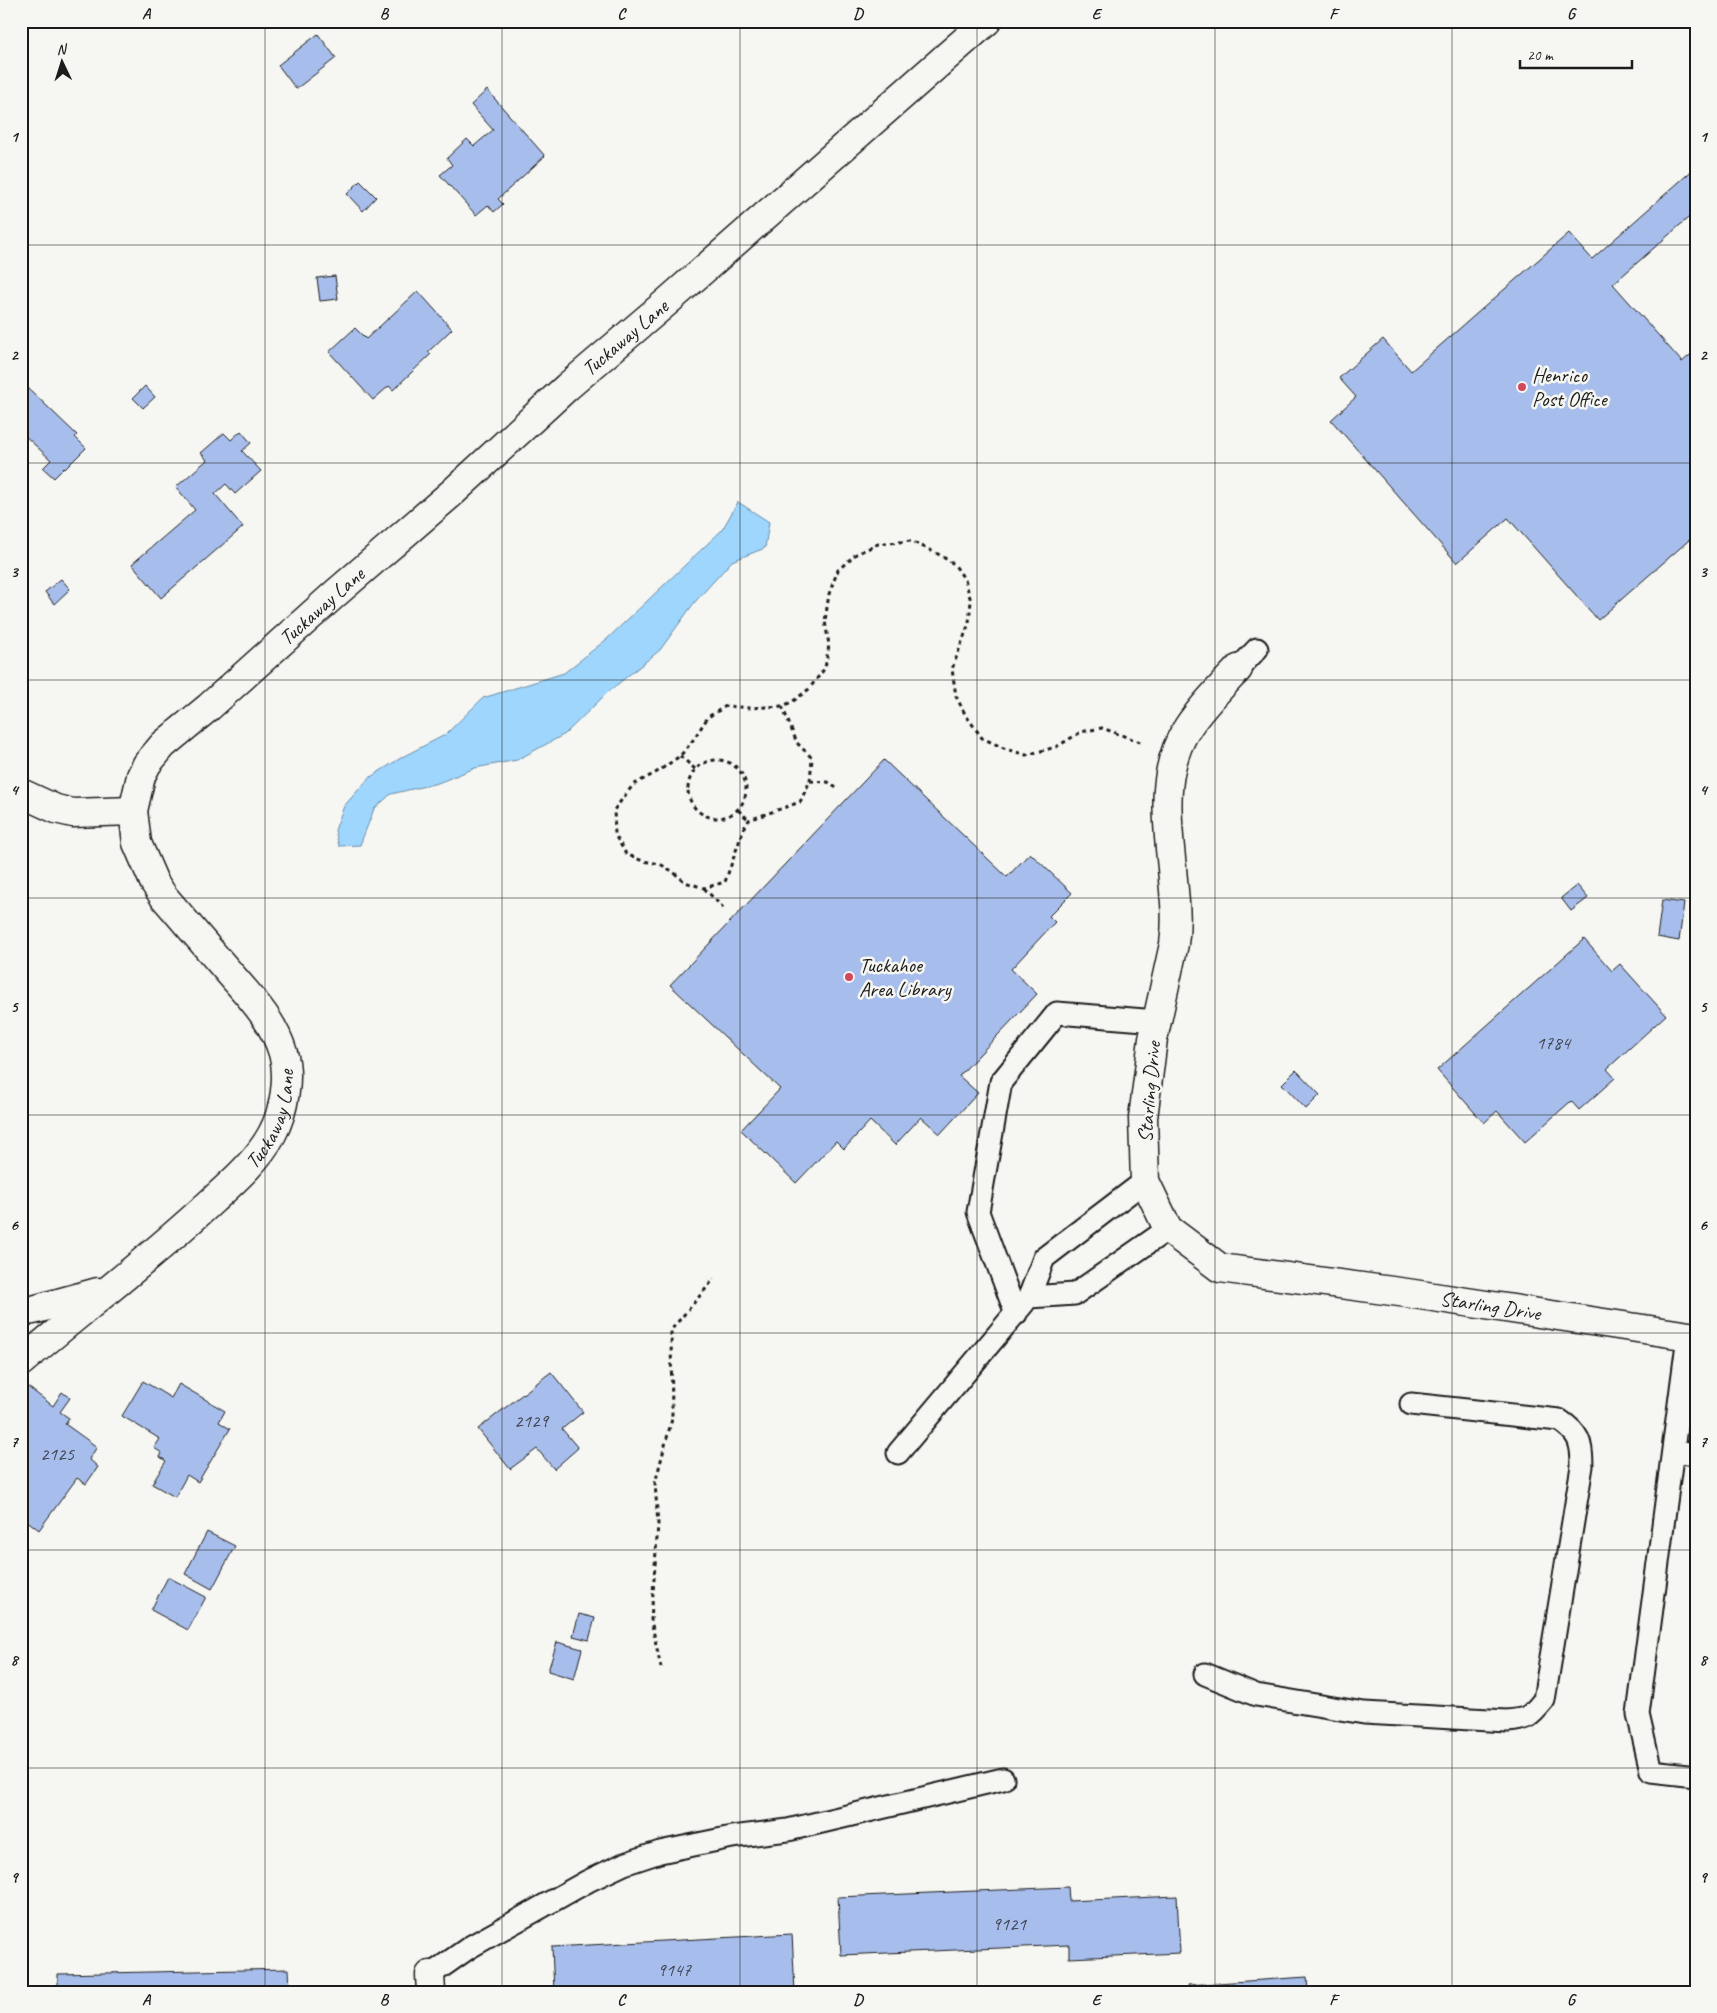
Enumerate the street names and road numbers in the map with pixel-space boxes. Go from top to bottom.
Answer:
street label: Tuckaway Lane [576,293,674,382]
street label: Tuckaway Lane [274,561,371,651]
street label: Starling Drive [1132,1038,1167,1144]
street label: Tuckaway Lane [239,1068,299,1174]
street label: Starling Drive [1438,1285,1544,1326]

